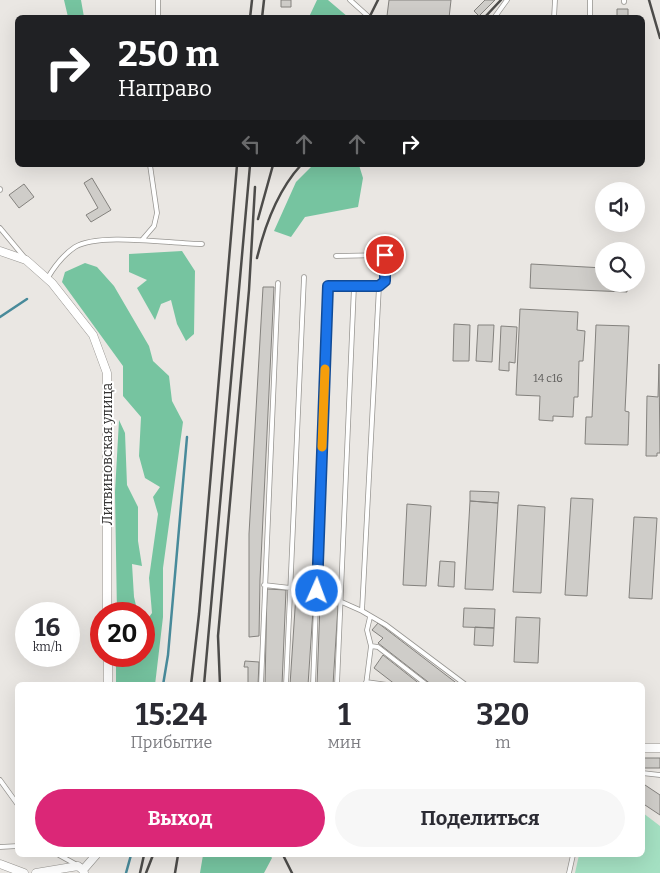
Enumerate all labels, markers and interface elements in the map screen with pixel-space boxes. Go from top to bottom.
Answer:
text: 250 m [118,33,219,75]
icon: right [35,35,100,100]
text: Направо [118,75,212,102]
icon: left [237,130,265,158]
icon: ahead [290,130,318,158]
icon: ahead [343,130,371,158]
icon: right [396,130,424,158]
map controls [595,182,645,292]
button: sound [595,182,645,232]
pin [364,234,406,276]
icon: arrive [371,241,399,269]
button: search [595,242,645,292]
house number: 14 с16 [533,372,563,385]
street label: Литвиновская улица [99,382,116,525]
position arrow [290,564,342,616]
speed limit sign: 20 [90,602,155,667]
text: 16 [35,613,60,643]
text: km/h [33,640,62,654]
text: 15:24 [136,697,207,733]
text: 1 [338,697,351,733]
text: 320 [476,697,530,733]
text: Прибытие [130,733,212,752]
text: мин [328,733,361,752]
text: m [495,733,511,752]
button: Выход [35,789,325,847]
button: Поделиться [335,789,625,847]

